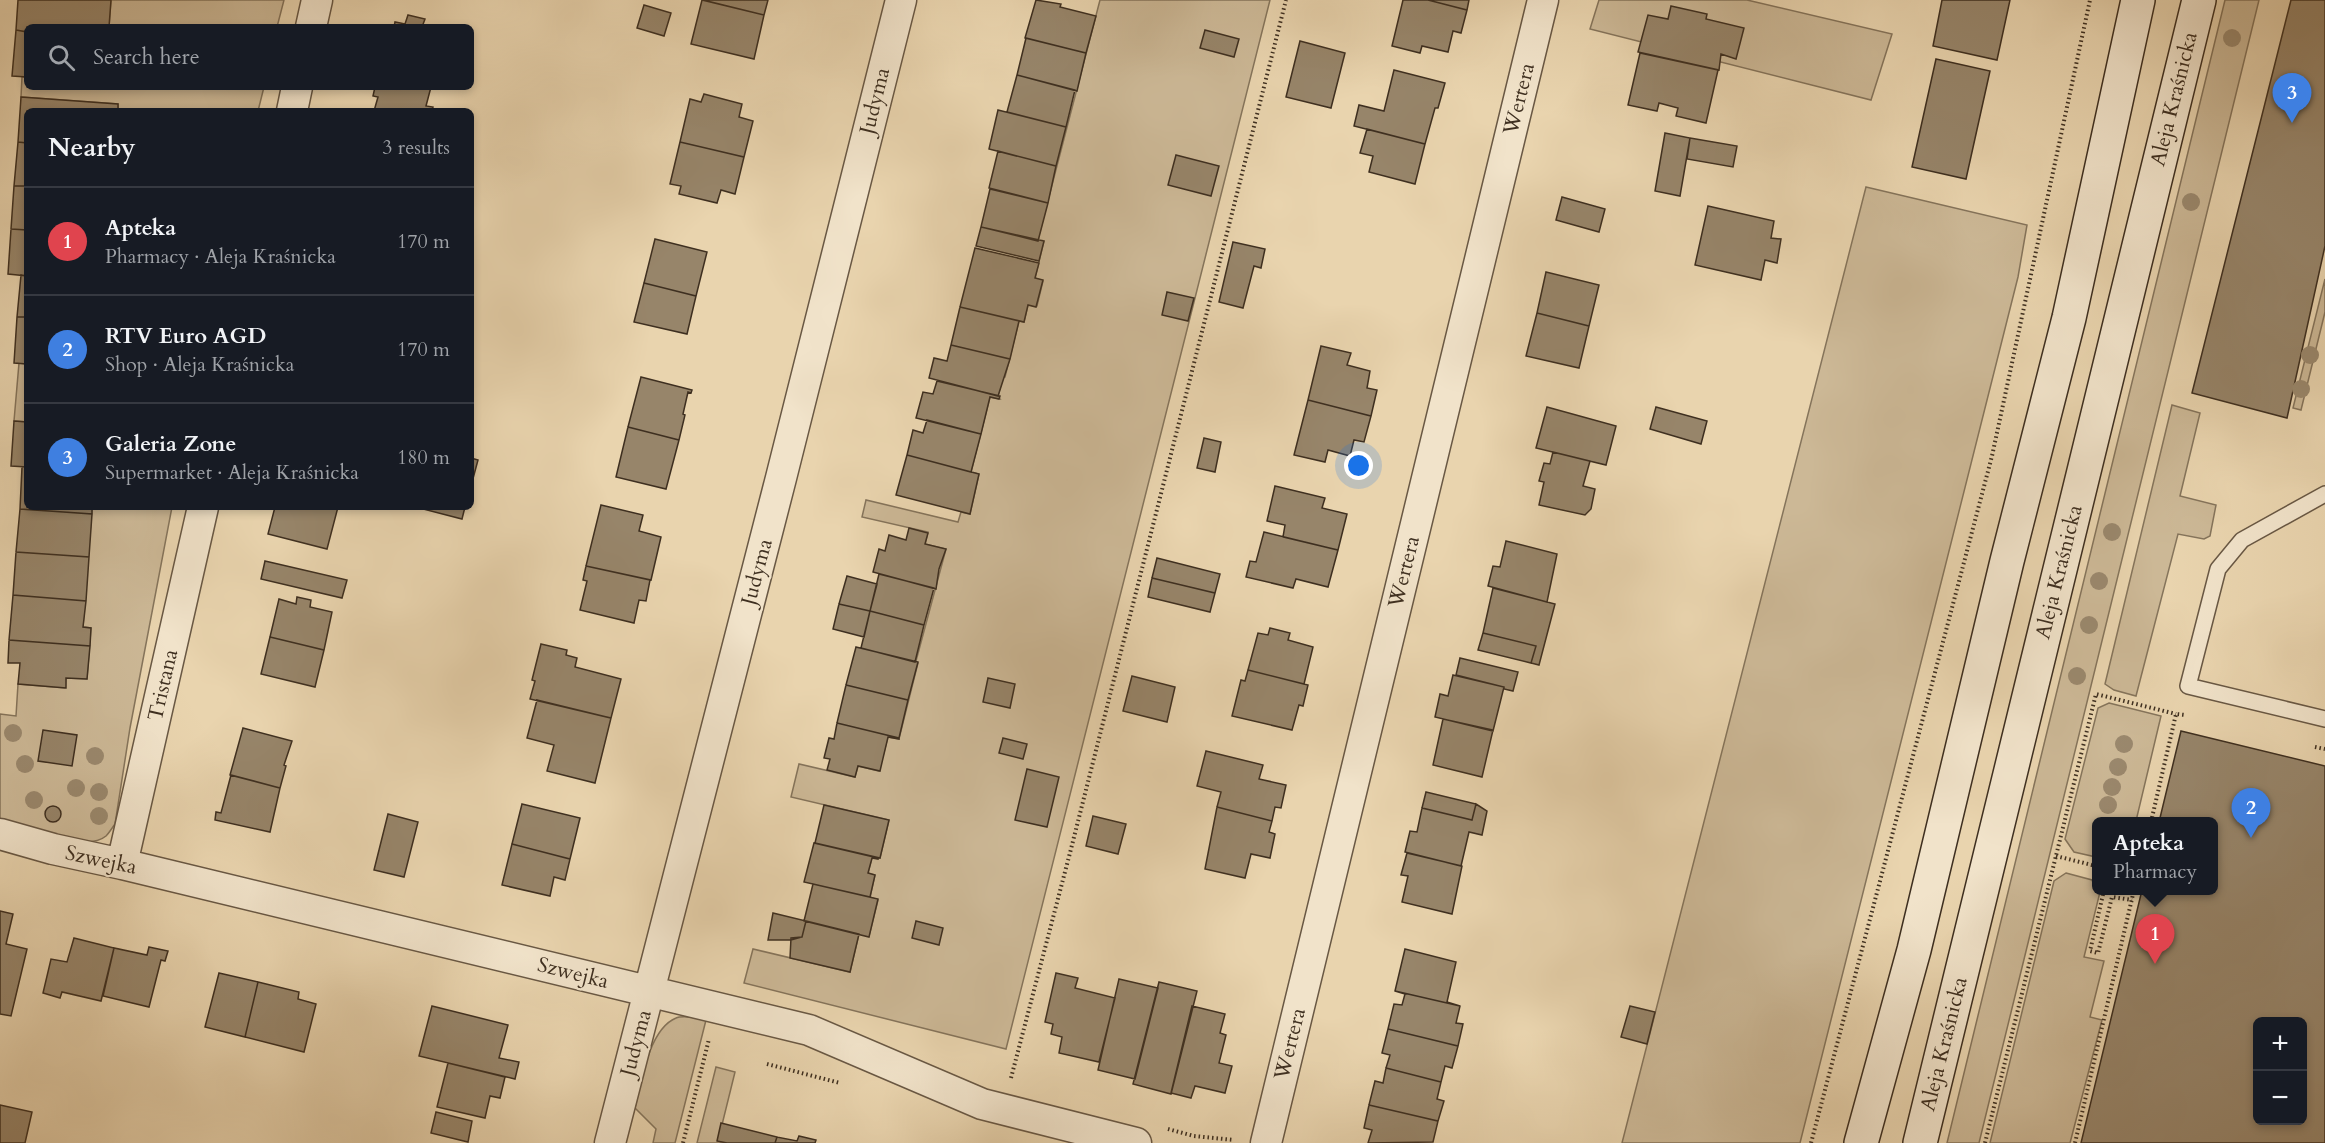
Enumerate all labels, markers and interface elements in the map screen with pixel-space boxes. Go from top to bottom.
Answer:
search box [24,24,474,90]
street label: Aleja Kraśnicka [2143,29,2205,169]
icon: search [45,41,78,74]
text: Search here [93,42,200,72]
street label: Wertera [1496,60,1542,139]
street label: Judyma [852,65,897,140]
pin: 3 [2272,74,2312,123]
text: Nearby [48,130,136,165]
text: 3 results [382,134,450,161]
text: Apteka [105,213,176,243]
text: 1 [62,228,73,255]
text: 170 m [397,228,450,255]
text: Pharmacy · Aleja Kraśnicka [105,243,336,270]
text: RTV Euro AGD [105,321,266,351]
text: 2 [62,336,73,363]
text: 170 m [397,336,450,363]
text: Shop · Aleja Kraśnicka [105,351,294,378]
text: Galeria Zone [105,429,236,459]
text: 3 [62,444,73,471]
text: 180 m [397,444,450,471]
your location [1344,451,1373,480]
text: Supermarket · Aleja Kraśnicka [105,459,359,486]
street label: Aleja Kraśnicka [2028,502,2090,642]
street label: Wertera [1381,533,1427,612]
street label: Judyma [733,536,780,611]
street label: Tristana [141,646,185,724]
pin: 2 [2232,788,2270,838]
popup [2092,817,2218,895]
text: Apteka [2113,828,2184,858]
street label: Szwejka [63,838,139,882]
text: Pharmacy [2113,858,2197,885]
pin: 1 [2136,914,2174,964]
street label: Szwejka [534,950,612,996]
street label: Aleja Kraśnicka [1913,974,1975,1114]
street label: Wertera [1267,1005,1313,1084]
street label: Judyma [612,1007,659,1082]
map controls [2253,1017,2307,1125]
button: + [2253,1017,2307,1071]
button: − [2253,1071,2307,1125]

